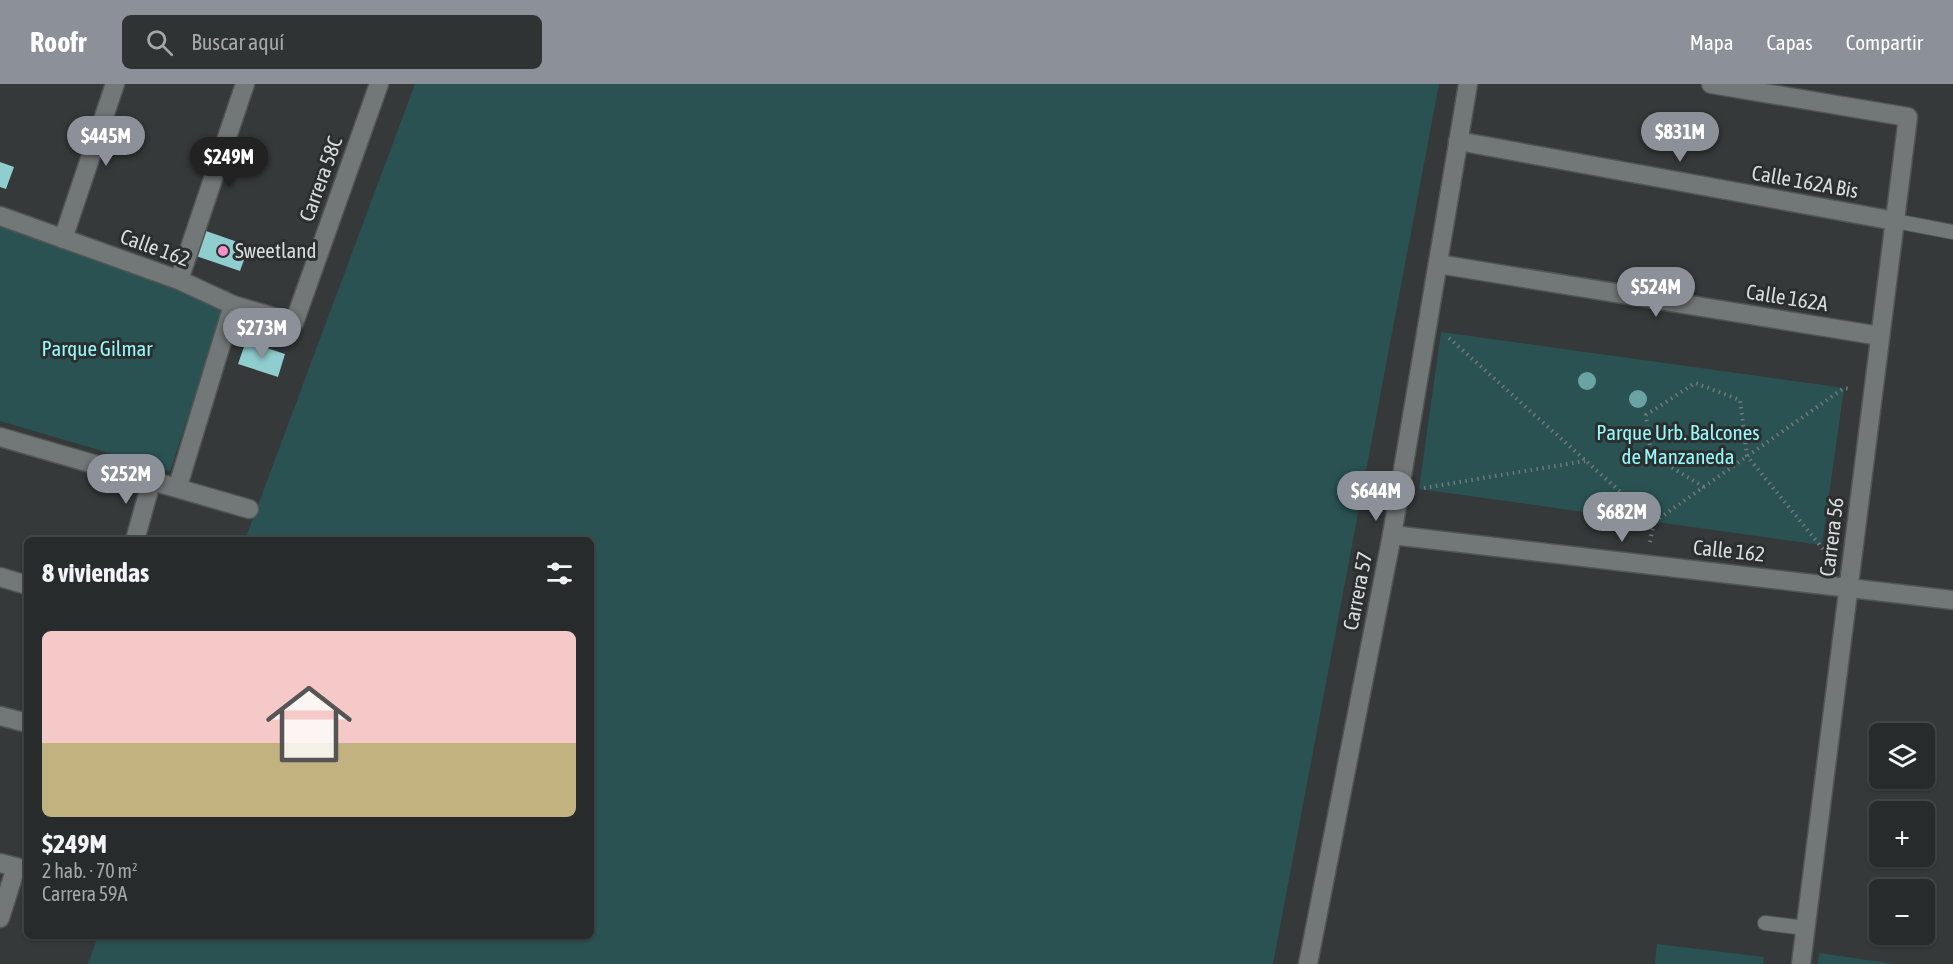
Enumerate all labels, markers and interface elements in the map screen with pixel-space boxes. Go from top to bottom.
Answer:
search box [122,15,542,69]
text: Roofr [30,26,86,58]
icon: search [143,26,176,59]
text: Buscar aquí [191,29,284,55]
text: Mapa [1690,30,1733,54]
text: Capas [1766,30,1813,54]
text: Compartir [1846,30,1923,54]
pin: $831M [1638,112,1722,163]
pin: $445M [64,116,148,167]
text: $831M [1655,120,1705,143]
text: $445M [81,124,131,147]
street label: Carrera 58C [294,132,347,224]
pin: $249M [187,137,271,188]
text: $249M [204,145,254,168]
street label: Calle 162A Bis [1750,160,1860,202]
street label: Calle 162 [117,223,193,271]
place label: Sweetland [235,238,316,262]
marker: Sweetland [216,244,230,258]
pin: $524M [1614,267,1698,318]
text: $524M [1631,275,1681,298]
street label: Calle 162A [1745,279,1830,315]
pin: $273M [220,308,304,359]
text: $273M [237,316,287,339]
park label: Parque Gilmar [42,336,153,360]
park label: Parque Urb. Balcones de Manzaneda [1596,420,1760,468]
pin: $252M [84,454,168,505]
text: $252M [101,462,151,485]
pin: $644M [1334,471,1418,522]
text: $644M [1351,479,1401,502]
pin: $682M [1580,492,1664,543]
street label: Carrera 56 [1814,496,1848,578]
text: $682M [1597,500,1647,523]
street label: Calle 162 [1692,534,1766,566]
street label: Carrera 57 [1338,550,1376,632]
icon: filters [543,557,576,590]
text: 8 viviendas [42,558,149,588]
icon: home [255,670,363,778]
map controls [1869,723,1935,945]
button: layers [1869,723,1935,789]
button: + [1869,801,1935,867]
text: $249M [42,829,107,859]
text: 2 hab. · 70 m² [42,859,137,882]
button: − [1869,879,1935,945]
text: Carrera 59A [42,882,127,905]

